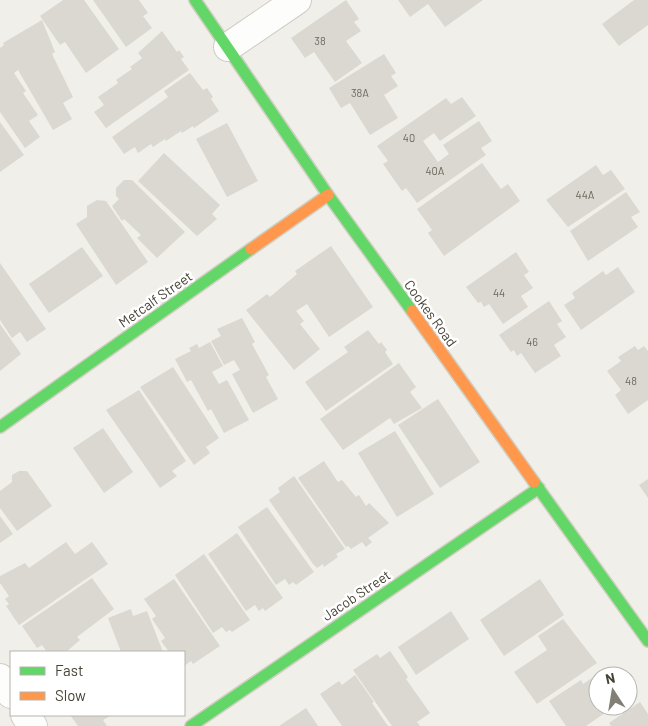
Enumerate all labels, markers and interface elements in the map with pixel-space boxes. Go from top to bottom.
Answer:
house number: 38 [314,34,326,47]
house number: 38A [351,86,369,99]
house number: 40 [403,131,415,144]
house number: 40A [426,164,445,177]
house number: 44A [576,188,595,201]
street label: Metcalf Street [115,267,195,331]
street label: Cookes Road [401,276,461,350]
house number: 44 [493,286,505,299]
house number: 46 [526,335,538,348]
house number: 48 [625,374,637,387]
street label: Jacob Street [319,566,393,624]
legend [10,651,185,716]
text: Fast [55,661,83,679]
north arrow [588,666,638,716]
text: N [604,669,617,687]
text: Slow [55,686,86,704]

